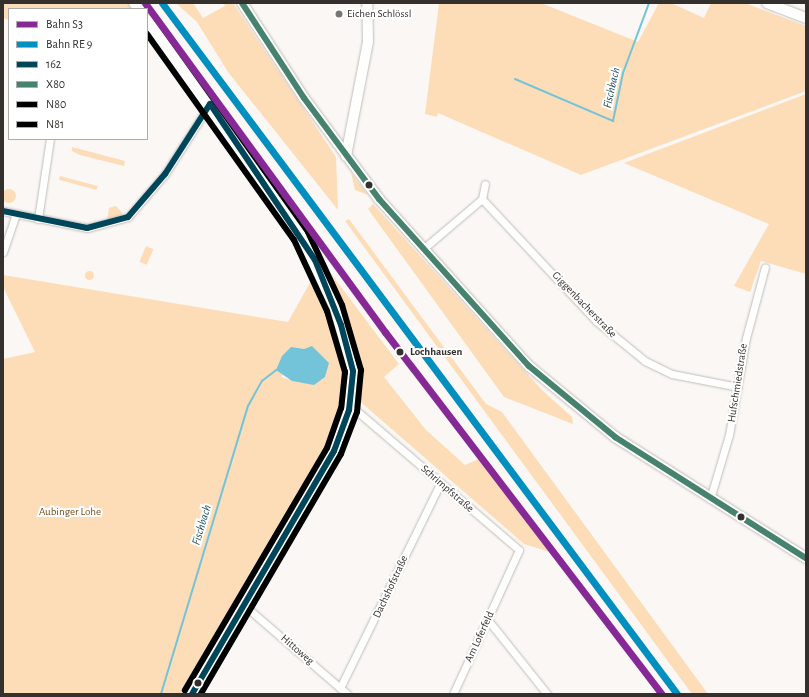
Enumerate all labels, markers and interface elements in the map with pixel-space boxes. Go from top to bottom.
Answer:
place label: Eichen Schlössl [347,7,411,21]
legend [8,8,148,140]
marker: Eichen Schlössl [334,9,344,19]
text: Bahn S3 [46,18,83,30]
text: Bahn RE 9 [46,38,92,50]
text: 162 [46,58,61,70]
water label: Fischbach [600,66,624,110]
text: X80 [46,78,65,90]
text: N80 [46,98,66,110]
text: N81 [46,118,64,130]
unlabelled marker [364,180,374,190]
street label: Giggenbacherstraße [549,269,619,341]
street label: Hufschmiedstraße [725,343,751,423]
marker: Lochhausen [393,345,407,359]
place label: Lochhausen [410,345,462,359]
street label: Schrimpfstraße [418,462,476,516]
water label: Fischbach [189,503,215,547]
park label: Aubinger Lohe [39,505,101,519]
unlabelled marker [736,512,746,522]
street label: Dachshofstraße [371,554,411,620]
street label: Am Loferfeld [462,609,498,665]
street label: Hittoweg [278,632,316,668]
unlabelled marker [193,678,203,688]

